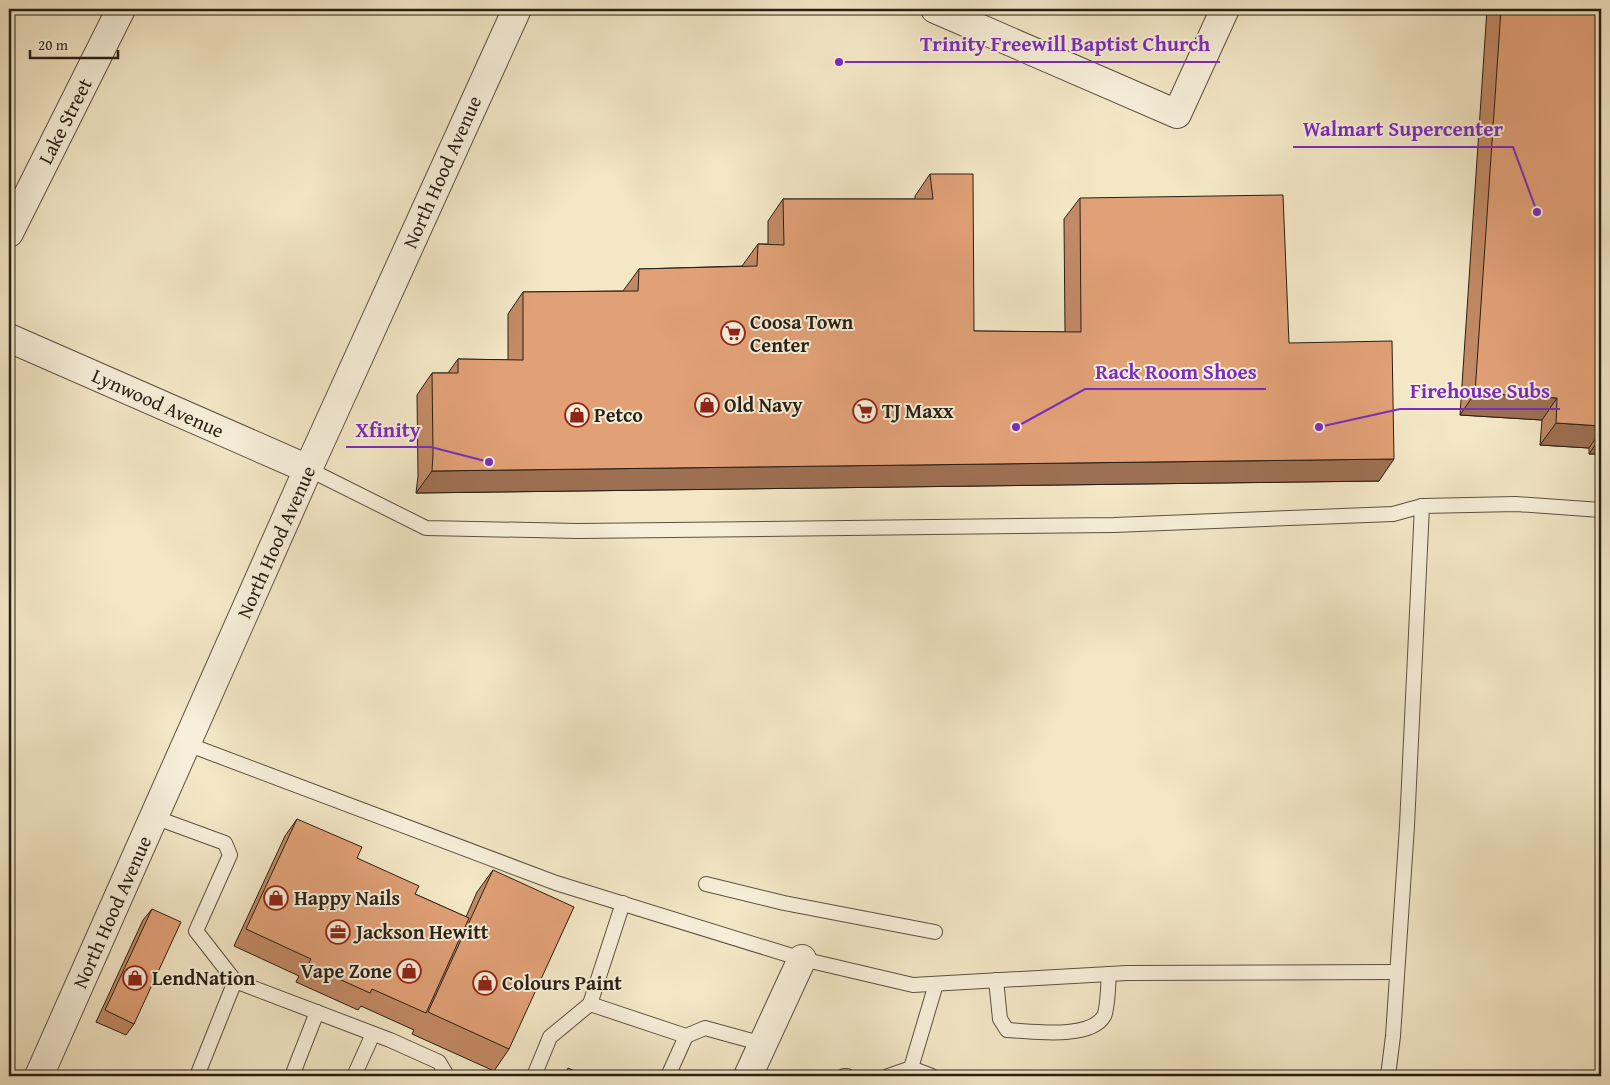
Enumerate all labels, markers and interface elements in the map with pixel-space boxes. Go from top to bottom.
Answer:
callout: Trinity Freewill Baptist Church [910,26,1220,62]
scale bar [30,28,118,60]
text: Trinity Freewill Baptist Church [920,28,1211,59]
text: 20 m [38,34,69,55]
street label: Lake Street [30,73,99,169]
street label: North Hood Avenue [395,91,488,253]
callout: Walmart Supercenter [1293,111,1513,147]
text: Walmart Supercenter [1303,113,1503,144]
place label: Coosa Town Center [750,307,854,359]
supermarket icon: Coosa Town Center [720,320,746,346]
callout: Rack Room Shoes [1085,353,1266,389]
text: Rack Room Shoes [1095,356,1257,387]
street label: Lynwood Avenue [88,360,229,445]
callout: Firehouse Subs [1400,373,1560,409]
text: Firehouse Subs [1410,375,1550,406]
place label: Old Navy [724,390,803,419]
shop icon: Old Navy [694,392,720,418]
place label: TJ Maxx [882,396,954,425]
supermarket icon: TJ Maxx [852,398,878,424]
place label: Petco [594,400,643,429]
shop icon: Petco [564,402,590,428]
callout: Xfinity [346,411,431,447]
text: Xfinity [356,414,421,445]
street label: North Hood Avenue [229,461,322,623]
street label: North Hood Avenue [65,831,158,993]
place label: Happy Nails [294,883,400,912]
shop icon: Happy Nails [263,885,289,911]
place label: Jackson Hewitt [353,917,489,946]
office icon: Jackson Hewitt [325,919,351,945]
place label: Vape Zone [301,956,392,985]
shop icon: Vape Zone [396,958,422,984]
place label: LendNation [152,963,256,992]
shop icon: LendNation [122,965,148,991]
place label: Colours Paint [502,968,622,997]
shop icon: Colours Paint [472,970,498,996]

